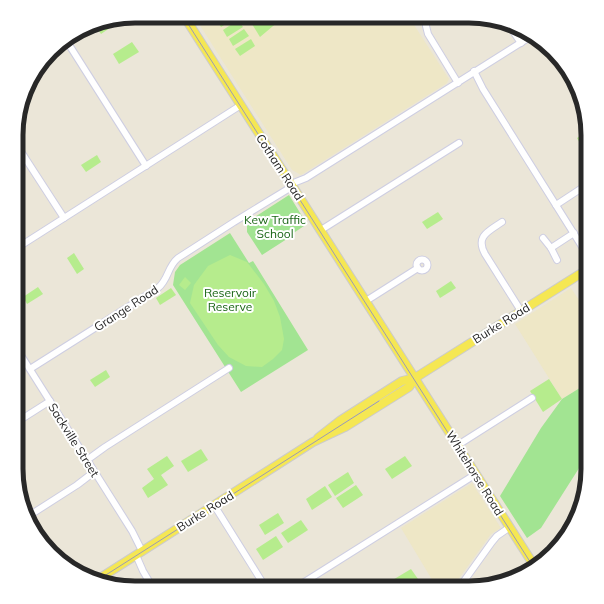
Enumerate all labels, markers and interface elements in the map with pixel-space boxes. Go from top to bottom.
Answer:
street label: Cotham Road [253,131,307,203]
park label: Kew Traffic School [244,212,306,241]
street label: Grange Road [91,282,161,334]
park label: Reservoir Reserve [204,285,257,314]
street label: Burke Road [470,300,532,346]
street label: Sackville Street [45,400,103,480]
street label: Whitehorse Road [443,428,507,518]
street label: Burke Road [174,488,236,534]

